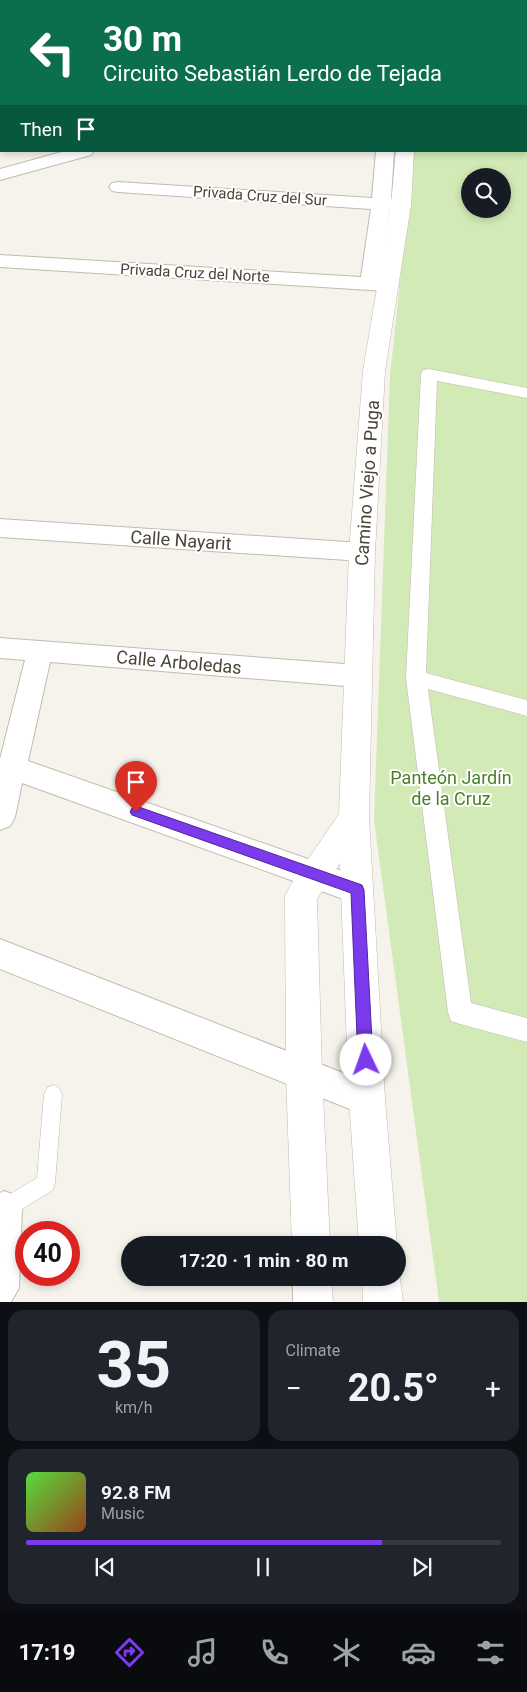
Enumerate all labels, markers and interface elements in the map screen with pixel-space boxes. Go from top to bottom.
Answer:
text: 30 m [103,19,182,60]
icon: left [20,20,85,85]
text: Circuito Sebastián Lerdo de Tejada [103,61,442,86]
icon: arrive [72,115,100,143]
text: Then [20,118,62,141]
map controls [461,168,511,218]
button: search [461,168,511,218]
street label: Privada Cruz del Sur [192,182,328,210]
street label: Privada Cruz del Norte [120,260,270,286]
street label: Camino Viejo a Puga [351,399,383,567]
street label: Calle Nayarit [130,526,232,554]
street label: Calle Arboledas [116,646,242,678]
pin [115,761,157,812]
park label: Panteón Jardín de la Cruz [390,767,512,809]
icon: arrive [122,768,150,796]
position arrow [339,1033,391,1085]
speed limit sign: 40 [15,1221,80,1286]
text: 17:20 · 1 min · 80 m [178,1249,349,1272]
text: 35 [96,1327,171,1403]
text: Climate [286,1341,340,1360]
text: 20.5° [348,1366,439,1410]
text: − [286,1372,302,1405]
text: + [485,1372,501,1405]
text: km/h [115,1398,153,1417]
text: 92.8 FM [101,1481,171,1504]
text: Music [101,1504,144,1523]
icon: previous [91,1553,119,1581]
icon: pause [249,1553,277,1581]
icon: next [408,1553,436,1581]
icon: directions [112,1635,147,1670]
icon: music [185,1635,220,1670]
icon: phone [257,1635,292,1670]
icon: climate [329,1635,364,1670]
icon: car [401,1635,436,1670]
icon: filters [473,1635,508,1670]
text: 17:19 [19,1640,75,1665]

